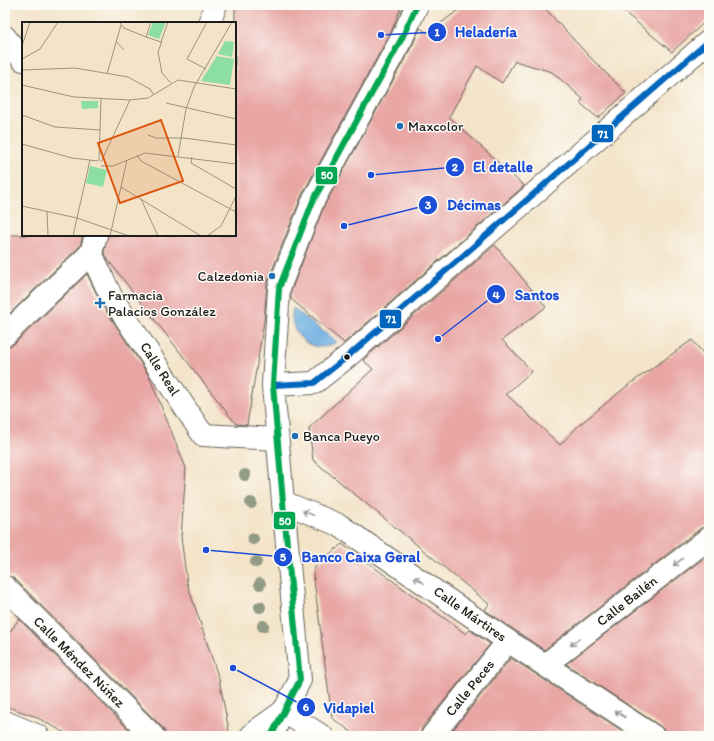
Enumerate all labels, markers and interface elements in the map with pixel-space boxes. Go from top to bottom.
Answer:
callout: Heladería [427,19,525,46]
inset map [22,22,236,236]
text: Heladería [455,23,517,41]
text: 1 [434,25,440,39]
place label: Maxcolor [408,118,464,135]
marker: Maxcolor [395,121,405,131]
line badge: 71 [591,124,614,143]
text: 71 [597,128,609,141]
callout: El detalle [445,154,541,181]
text: El detalle [473,158,533,176]
text: 2 [452,160,459,174]
line badge: 50 [315,166,338,185]
text: 50 [321,169,333,182]
callout: Décimas [418,191,509,218]
text: Décimas [447,196,501,214]
text: 3 [425,198,432,212]
place label: Calzedonia [198,268,264,285]
marker: Calzedonia [267,271,277,281]
callout: Santos [486,281,567,308]
text: Santos [515,286,560,304]
place label: Farmacia Palacios González [108,287,216,320]
text: 4 [492,288,500,302]
marker: Farmacia Palacios González [95,298,105,308]
line badge: 71 [379,309,402,329]
text: 71 [385,313,397,326]
street label: Calle Real [136,339,184,399]
unlabelled marker [342,352,352,362]
place label: Banca Pueyo [303,428,380,445]
marker: Banca Pueyo [290,431,300,441]
one-way arrow [303,508,315,516]
line badge: 50 [273,511,296,530]
text: 50 [279,515,291,528]
callout: Banco Caixa Geral [273,544,428,571]
text: Banco Caixa Geral [302,548,421,566]
text: 5 [280,550,287,564]
one-way arrow [673,558,684,566]
street label: Calle Bailén [593,572,661,630]
one-way arrow [413,575,425,583]
street label: Calle Mártires [430,583,510,645]
street label: Calle Méndez Núñez [30,613,129,712]
one-way arrow [570,637,581,646]
street label: Calle Peces [442,656,498,720]
callout: Vidapiel [296,694,383,721]
text: Vidapiel [324,699,375,718]
text: 6 [303,700,310,714]
one-way arrow [614,710,626,718]

